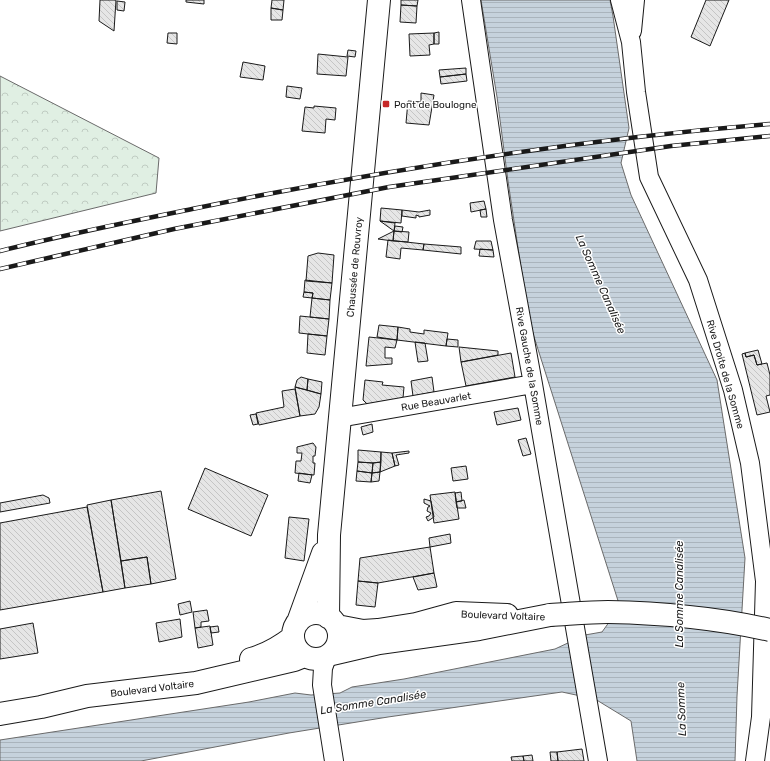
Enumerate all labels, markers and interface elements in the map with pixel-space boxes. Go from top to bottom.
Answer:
marker: Pont de Boulogne [381,99,391,109]
place label: Pont de Boulogne [394,99,477,111]
street label: Chaussée de Rouvroy [345,216,365,318]
water label: La Somme Canalisée [573,233,628,336]
street label: Rive Gauche de la Somme [513,306,545,427]
street label: Rive Droite de la Somme [704,318,746,431]
street label: Rue Beauvarlet [400,390,472,414]
water label: La Somme Canalisée [673,540,686,648]
street label: Boulevard Voltaire [461,609,546,623]
street label: Boulevard Voltaire [110,678,195,700]
water label: La Somme [674,682,689,736]
water label: La Somme Canalisée [319,688,427,717]

